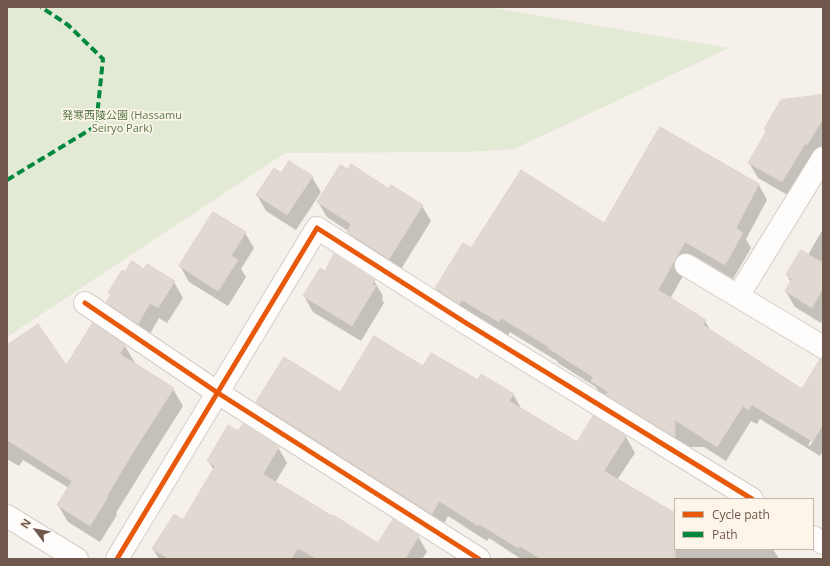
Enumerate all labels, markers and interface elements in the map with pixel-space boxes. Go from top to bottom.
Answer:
park label: 発寒西陵公園 (Hassamu Seiryo Park) [62,109,182,135]
legend [674,498,814,550]
text: Cycle path [712,506,770,523]
north arrow [16,510,56,550]
text: N [17,516,34,531]
text: Path [712,526,738,543]

